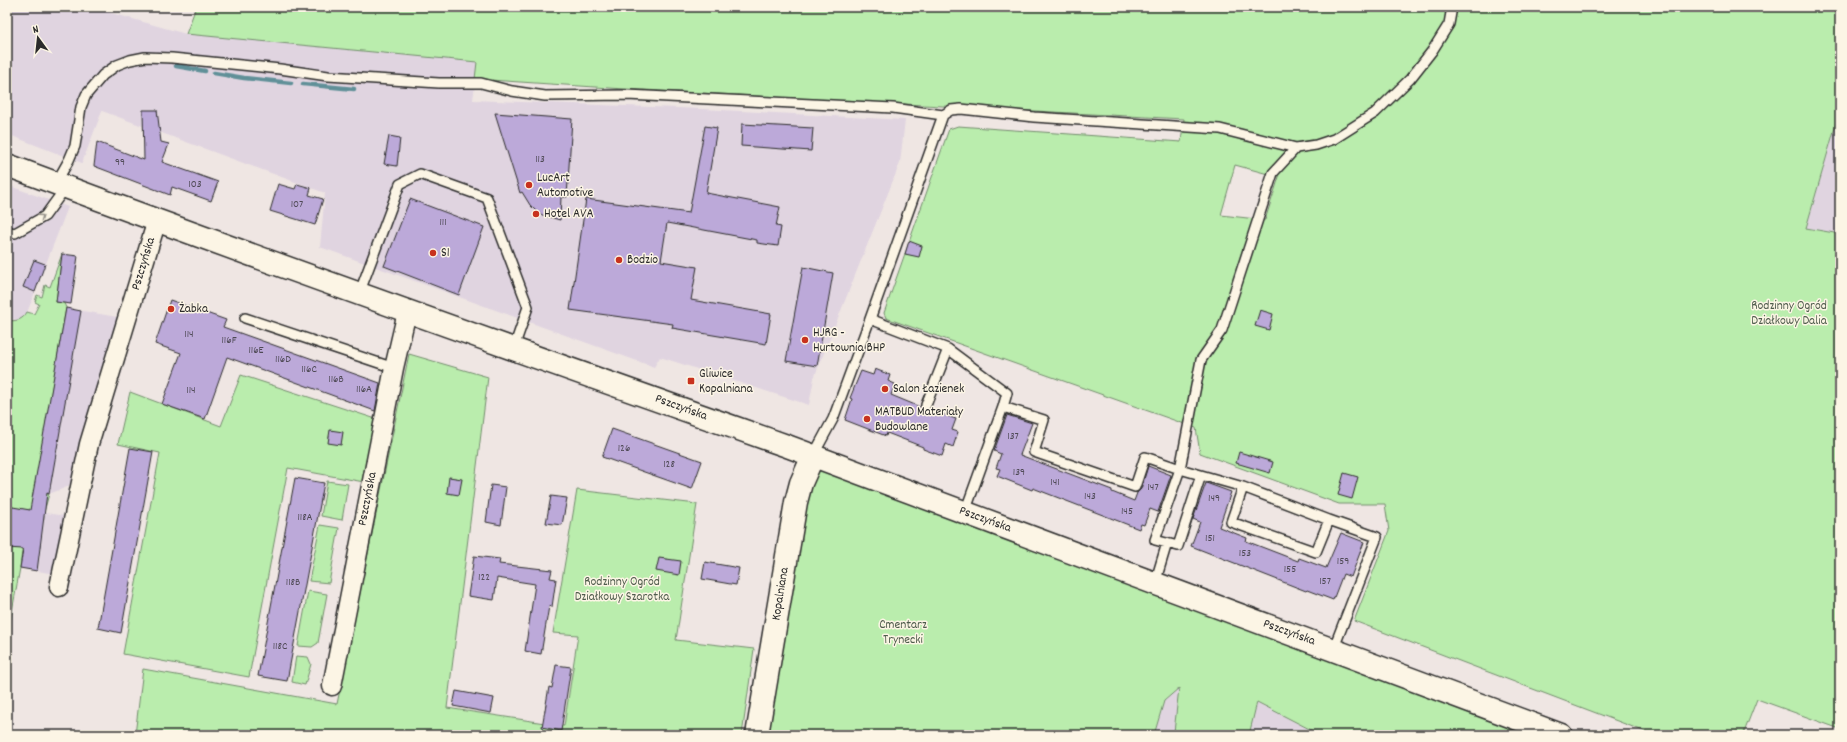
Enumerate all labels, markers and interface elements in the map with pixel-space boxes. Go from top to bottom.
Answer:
north arrow [18,18,58,58]
text: N [31,22,41,39]
house number: 113 [535,152,545,168]
house number: 99 [115,155,125,171]
place label: LucArt Automotive [537,169,594,203]
house number: 103 [188,177,202,193]
marker: LucArt Automotive [524,180,534,190]
house number: 107 [291,197,303,213]
place label: Hotel AVA [544,205,593,224]
marker: Hotel AVA [531,209,541,219]
one-way arrow [37,215,44,222]
house number: 111 [439,215,447,231]
street label: Pszczyńska [127,234,161,293]
place label: S1 [441,244,450,263]
marker: S1 [428,248,438,258]
place label: Bodzio [627,251,658,270]
marker: Bodzio [614,255,624,265]
park label: Rodzinny Ogród Działkowy Dalia [1751,297,1828,331]
place label: Żabka [179,300,209,319]
marker: Żabka [166,304,176,314]
place label: HJRG - Hurtownia BHP [813,324,885,358]
house number: 114 [184,327,194,343]
house number: 116F [221,333,237,349]
marker: HJRG - Hurtownia BHP [800,335,810,345]
house number: 116E [248,343,264,359]
house number: 116D [275,352,291,368]
house number: 116C [301,362,317,378]
place label: Gliwice Kopalniana [699,365,753,399]
house number: 116B [328,372,344,388]
marker: Gliwice Kopalniana [686,376,696,386]
place label: Salon Łazienek [893,380,964,399]
house number: 116A [356,382,372,398]
house number: 114 [186,383,196,399]
marker: Salon Łazienek [880,384,890,394]
street label: Pszczyńska [652,390,711,427]
place label: MATBUD Materiały Budowlane [875,403,964,437]
marker: MATBUD Materiały Budowlane [862,414,872,424]
house number: 137 [1007,429,1019,445]
house number: 126 [618,441,630,457]
house number: 128 [663,457,675,473]
house number: 139 [1013,465,1025,481]
street label: Pszczyńska [353,469,383,528]
house number: 141 [1050,475,1060,491]
house number: 147 [1147,480,1159,496]
house number: 143 [1084,489,1096,505]
house number: 149 [1208,491,1220,507]
street label: Pszczyńska [956,502,1015,539]
house number: 145 [1121,504,1133,520]
house number: 118A [297,510,313,526]
house number: 151 [1205,531,1215,547]
house number: 153 [1239,546,1251,562]
house number: 159 [1337,554,1349,570]
house number: 155 [1284,562,1296,578]
street label: Kopalniana [767,565,795,622]
house number: 122 [478,570,490,586]
park label: Rodzinny Ogród Działkowy Szarotka [575,573,670,607]
house number: 157 [1319,574,1331,590]
house number: 118B [286,575,300,591]
street label: Pszczyńska [1260,615,1319,652]
park label: Cmentarz Trynecki [879,616,927,650]
house number: 118C [273,639,288,655]

